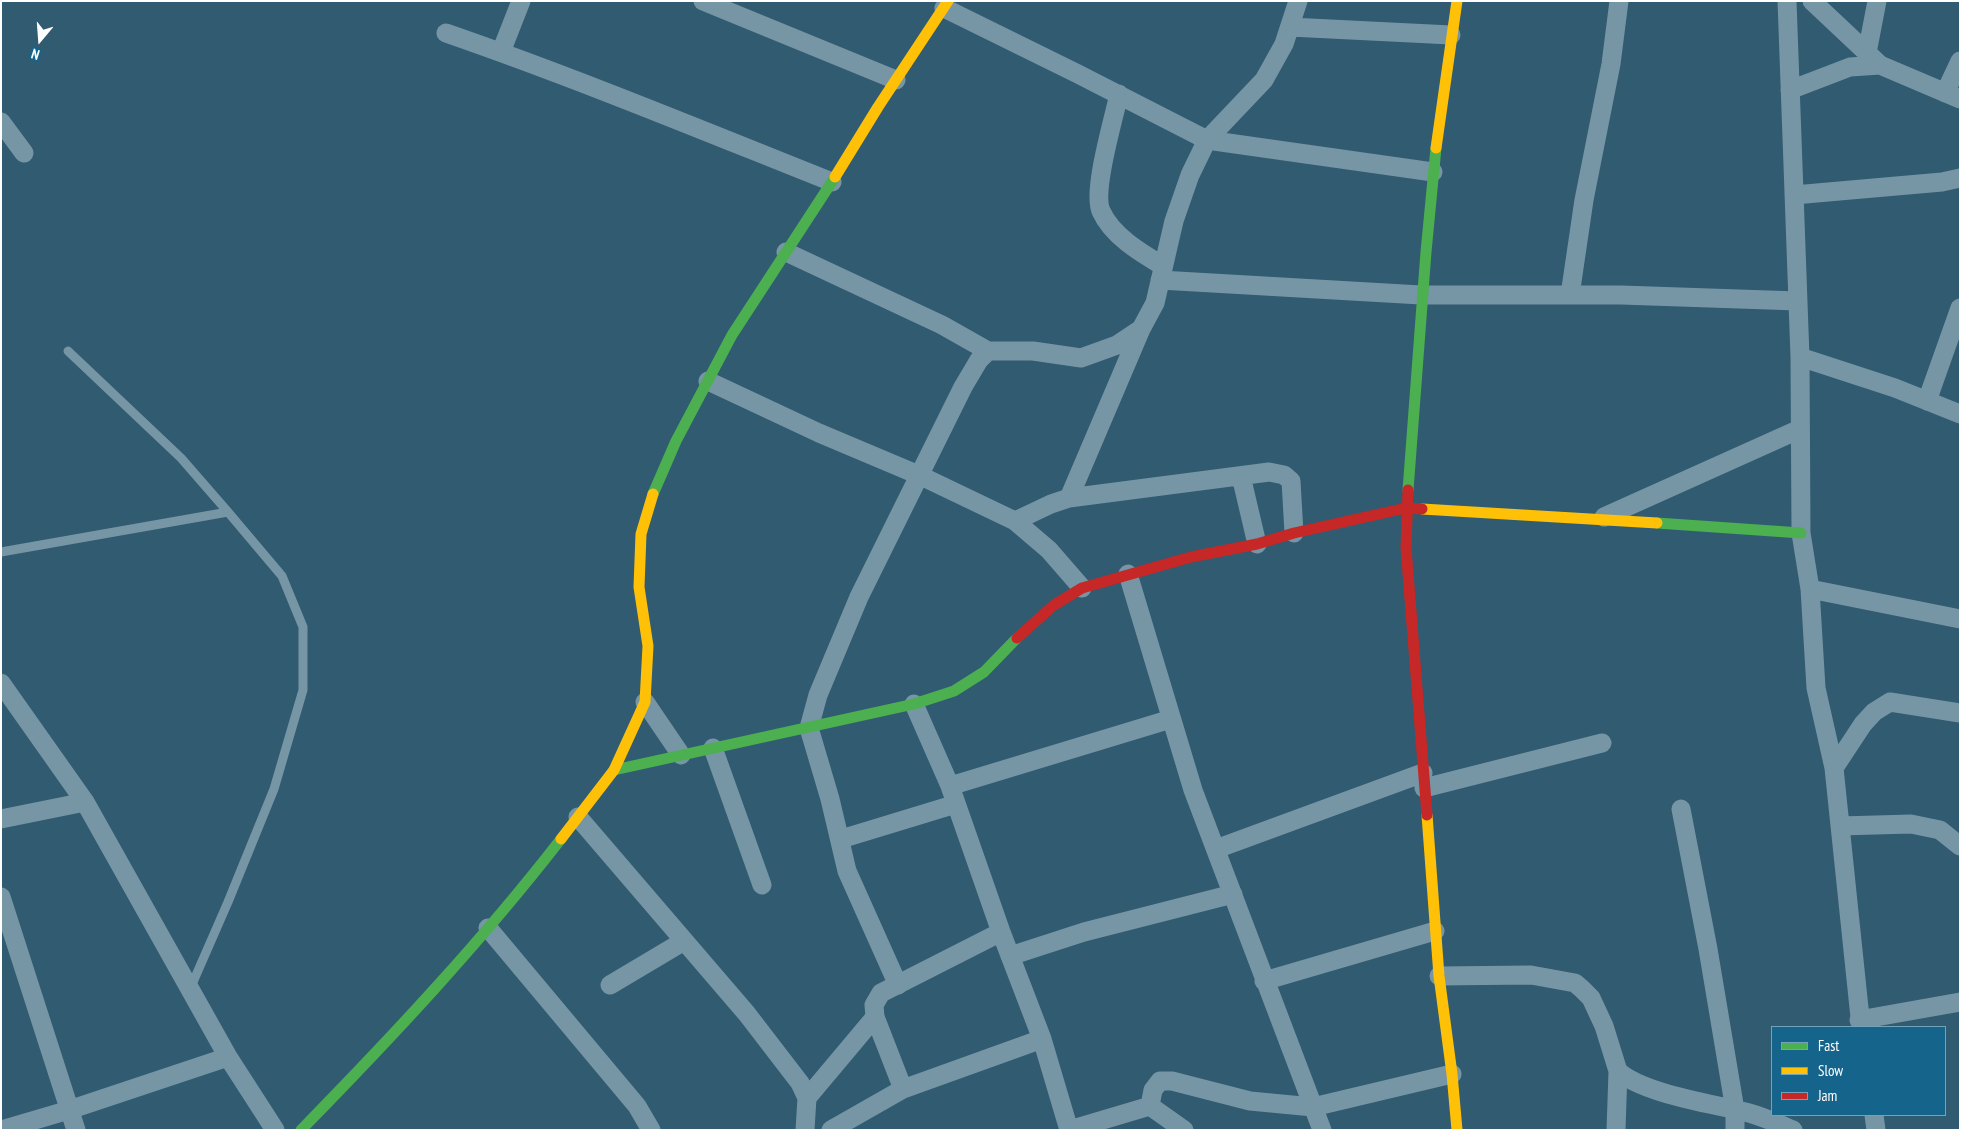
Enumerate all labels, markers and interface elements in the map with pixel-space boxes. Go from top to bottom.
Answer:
north arrow [15,15,65,65]
text: N [29,45,42,64]
legend [1771,1026,1946,1116]
text: Fast [1818,1036,1839,1055]
text: Slow [1818,1061,1843,1080]
text: Jam [1818,1086,1837,1105]

